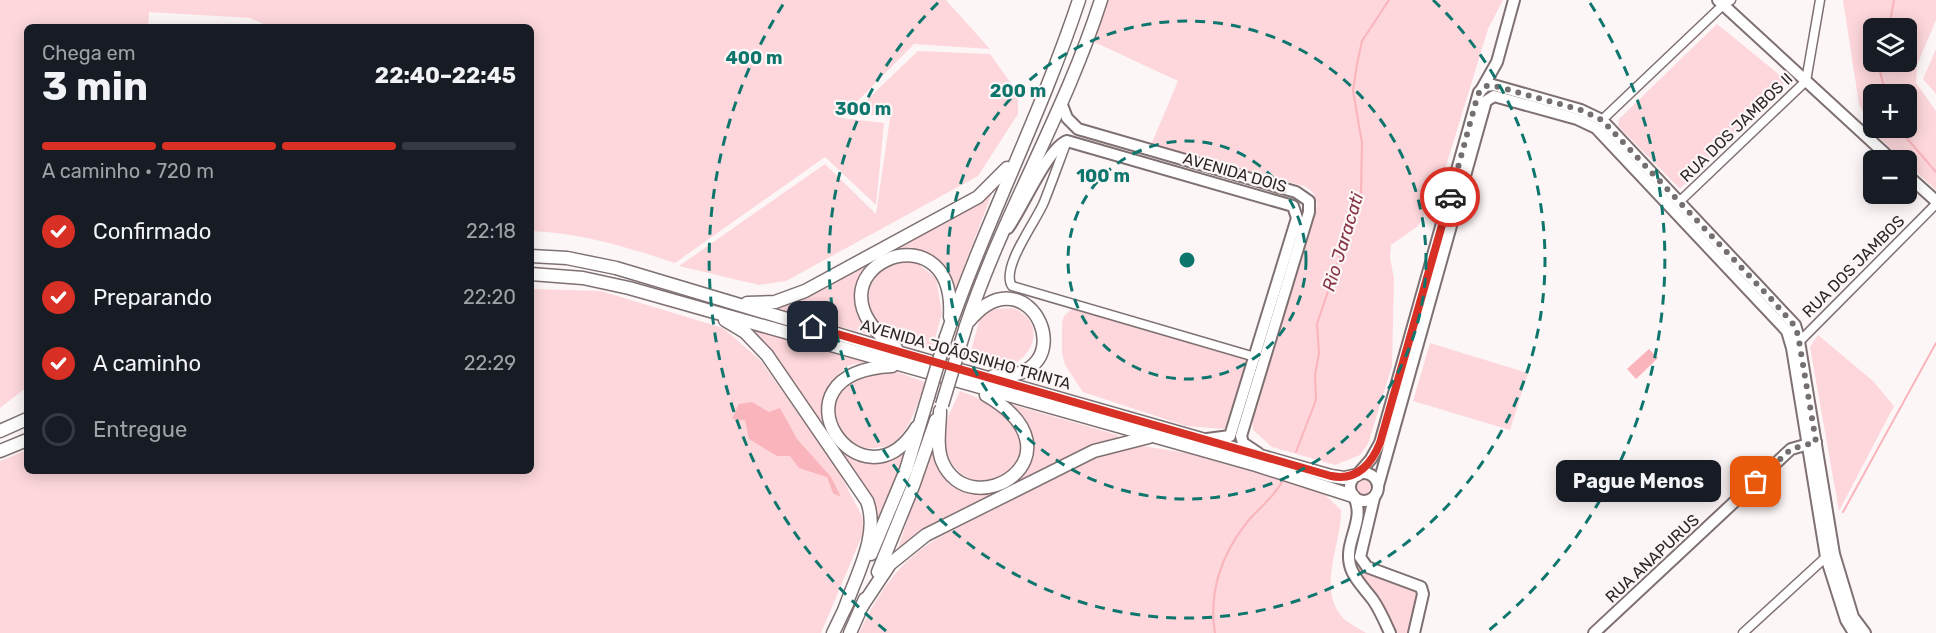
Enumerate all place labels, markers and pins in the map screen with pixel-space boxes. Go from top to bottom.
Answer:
centre of rings [1177,250,1197,270]
pin [787,301,838,352]
pin [1730,456,1781,507]
callout: Pague Menos [1555,461,1720,503]

